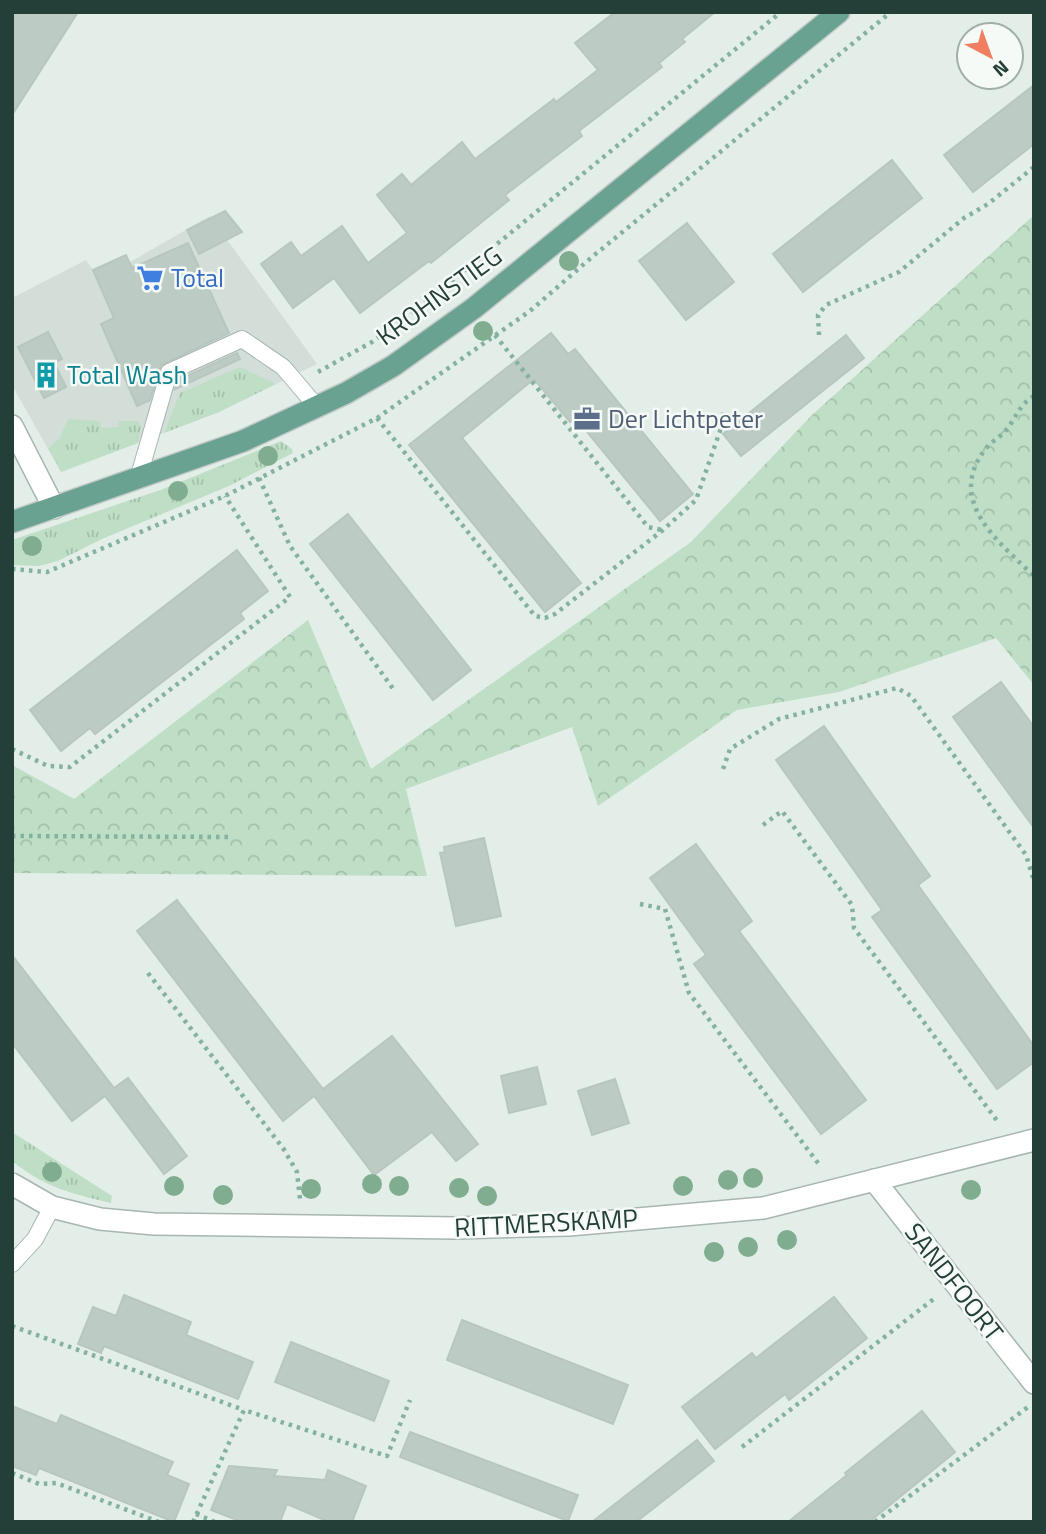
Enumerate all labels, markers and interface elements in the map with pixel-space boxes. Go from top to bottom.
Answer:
north arrow [955,21,1025,91]
text: N [987,54,1016,84]
street label: KROHNSTIEG [368,236,510,355]
place label: Total [171,258,224,297]
supermarket icon: Total [135,263,165,293]
place label: Total Wash [67,355,188,394]
building icon: Total Wash [31,360,61,390]
place label: Der Lichtpeter [608,399,763,438]
office icon: Der Lichtpeter [572,404,602,434]
street label: RITTMERSKAMP [453,1198,639,1247]
street label: SANDFOORT [896,1214,1013,1349]

